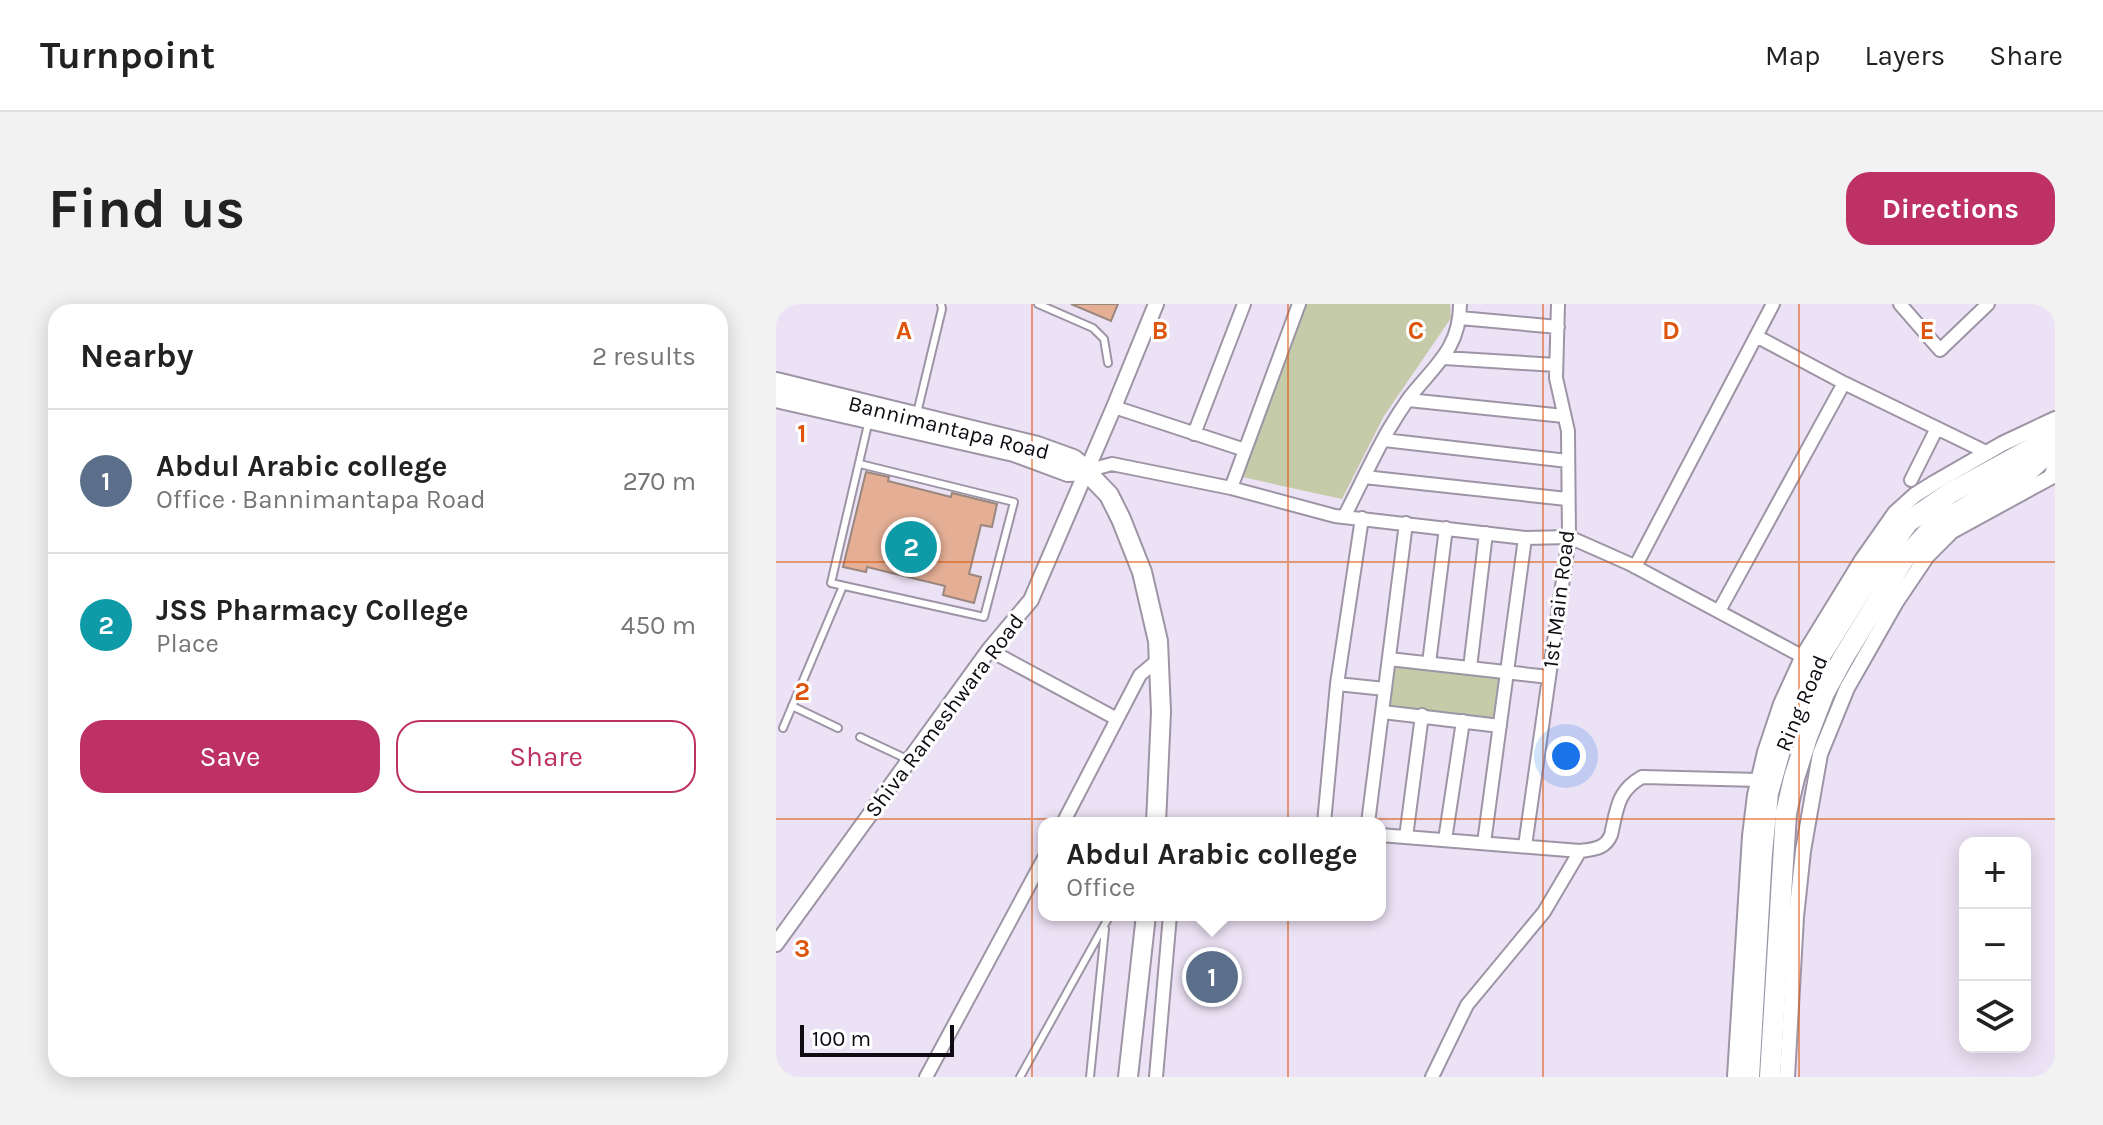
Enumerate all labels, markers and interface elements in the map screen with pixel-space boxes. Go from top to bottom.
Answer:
text: Turnpoint [40,33,215,78]
text: Map [1765,39,1820,72]
text: Layers [1864,39,1945,72]
text: Share [1989,39,2063,72]
button: Directions [1846,172,2055,245]
text: Find us [48,176,245,241]
text: A [896,315,912,346]
text: B [1152,315,1168,346]
text: C [1408,315,1424,346]
text: D [1662,315,1680,346]
text: E [1919,315,1935,346]
text: Nearby [80,336,194,376]
text: 2 results [592,341,696,372]
street label: Bannimantapa Road [846,390,1052,466]
text: 1 [797,418,807,449]
text: Abdul Arabic college [156,448,447,484]
text: 1 [101,466,111,497]
text: 270 m [623,466,696,497]
text: Office · Bannimantapa Road [156,484,486,515]
pin: 2 [885,517,937,577]
street label: 1st Main Road [1538,529,1580,670]
text: JSS Pharmacy College [156,592,469,628]
street label: Shiva Rameshwara Road [860,609,1030,822]
text: 2 [98,610,114,641]
text: 450 m [621,610,696,641]
text: Place [156,628,219,659]
street label: Ring Road [1770,652,1834,755]
text: 2 [794,676,810,707]
button: Save [80,720,380,793]
button: Share [396,720,696,793]
your location [1546,736,1586,776]
popup [1038,817,1386,921]
text: Abdul Arabic college [1066,836,1358,872]
map controls [1959,837,2031,1053]
button: + [1959,837,2031,909]
text: Office [1066,872,1135,903]
button: − [1959,909,2031,981]
text: 3 [794,933,810,964]
pin: 1 [1186,947,1238,1007]
button: layers [1959,981,2031,1053]
scale bar [800,1021,954,1057]
text: 100 m [812,1026,871,1052]

